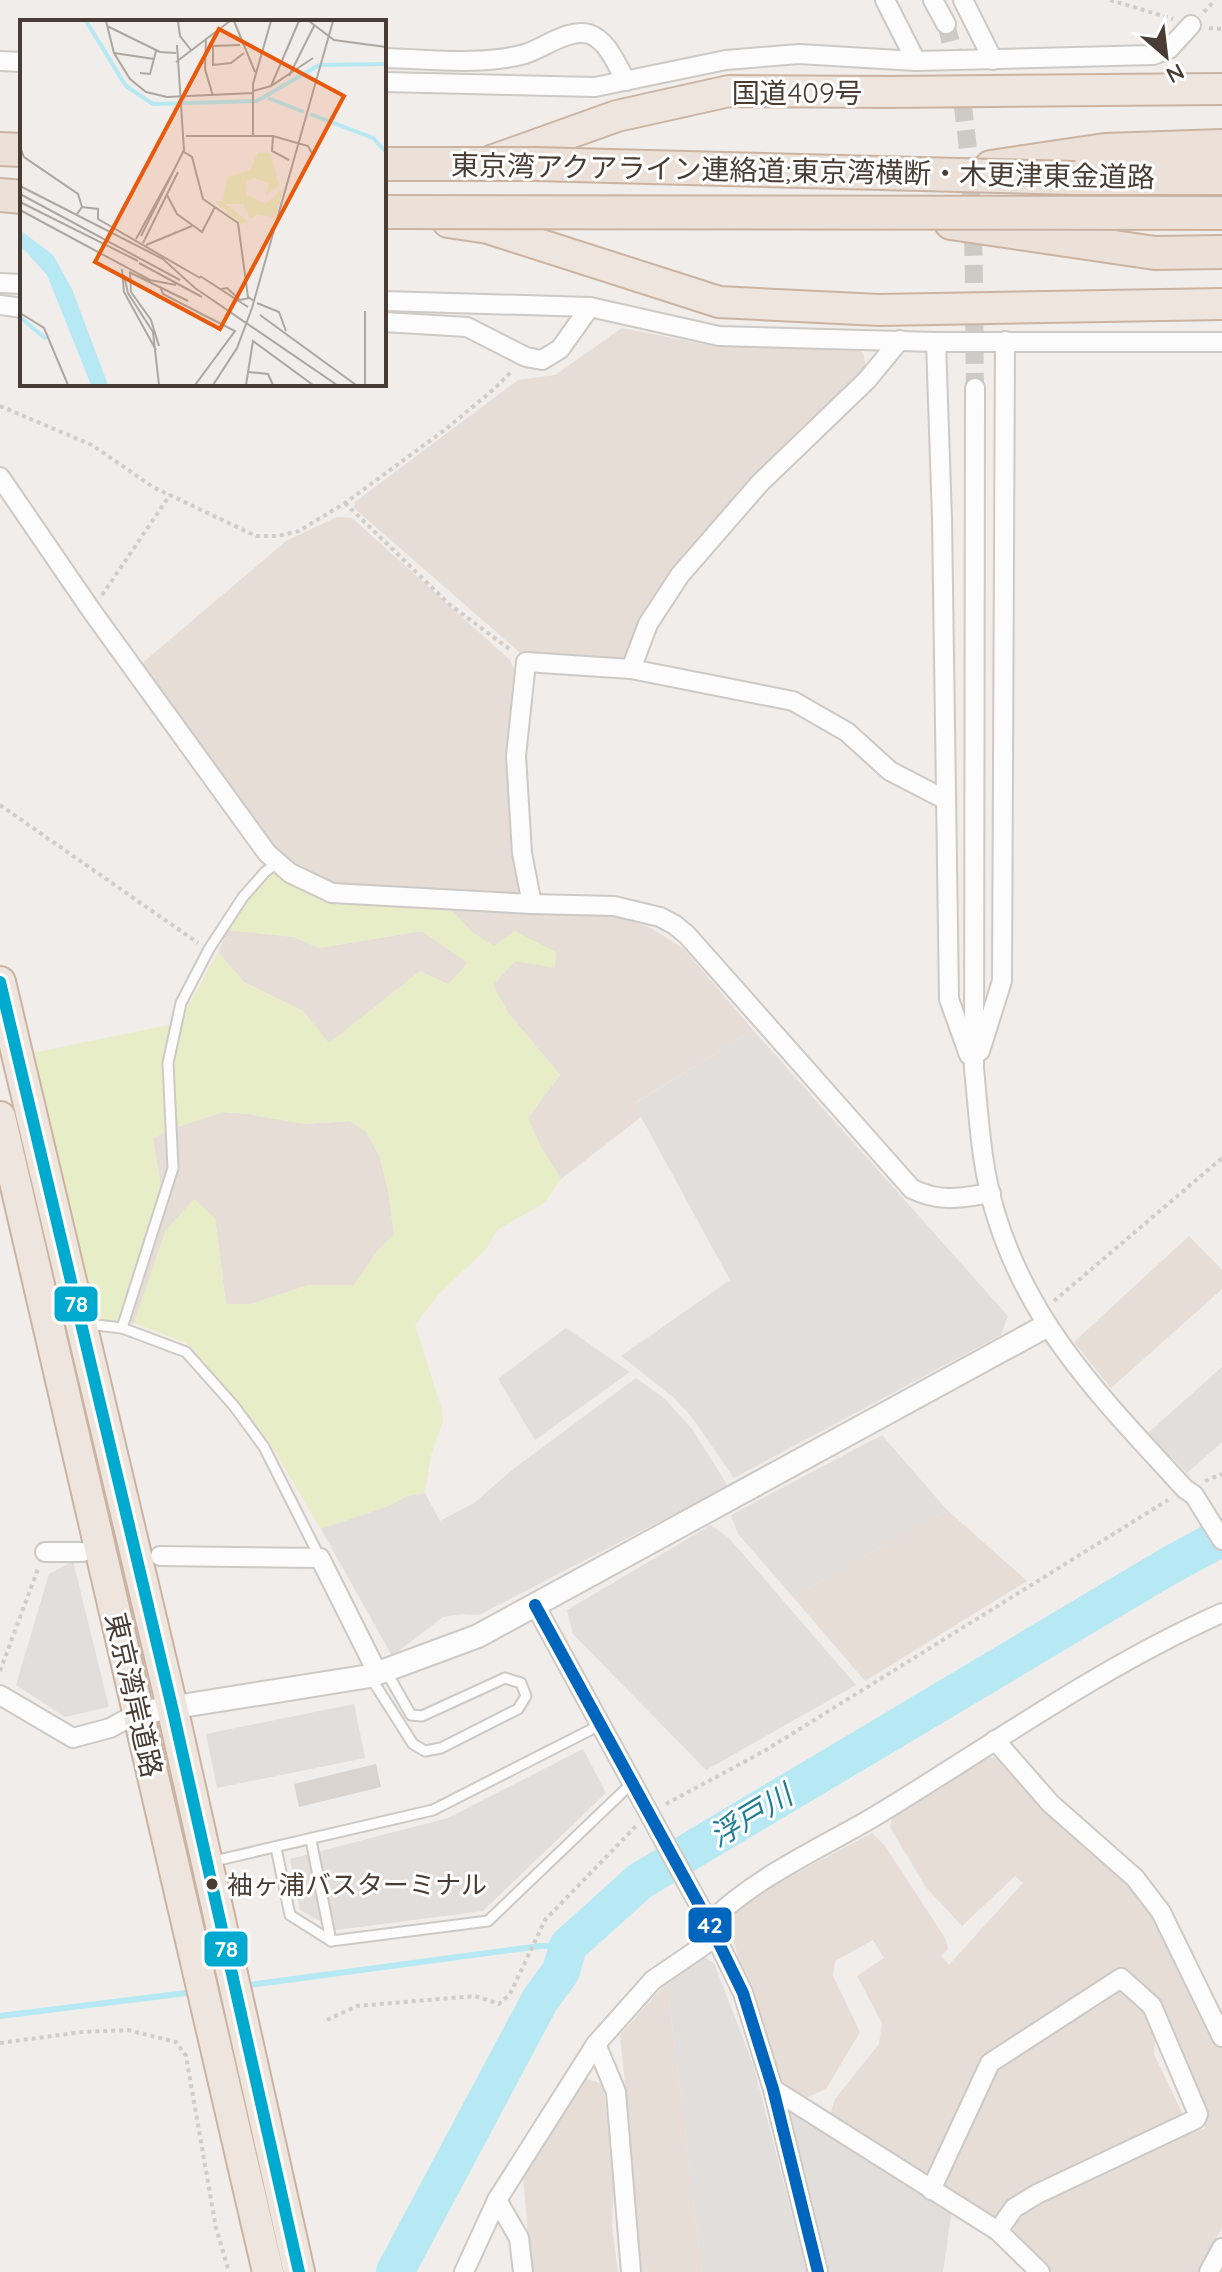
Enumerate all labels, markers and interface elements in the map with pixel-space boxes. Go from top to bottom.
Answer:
north arrow [1126,16,1206,96]
inset map [20,20,386,386]
text: N [1162,58,1189,90]
street label: 国道409号 [731,75,863,110]
street label: 東京湾アクアライン連絡道;東京湾横断・木更津東金道路 [451,147,1155,194]
line badge: 78 [53,1285,99,1323]
text: 78 [64,1290,88,1318]
street label: 東京湾岸道路 [99,1609,170,1781]
water label: 浮戸川 [702,1774,801,1855]
place label: 袖ヶ浦バスターミナル [227,1868,487,1901]
marker: 袖ヶ浦バスターミナル [204,1876,220,1892]
line badge: 42 [687,1906,733,1944]
text: 42 [697,1911,723,1939]
line badge: 78 [203,1930,249,1968]
text: 78 [214,1935,238,1963]

